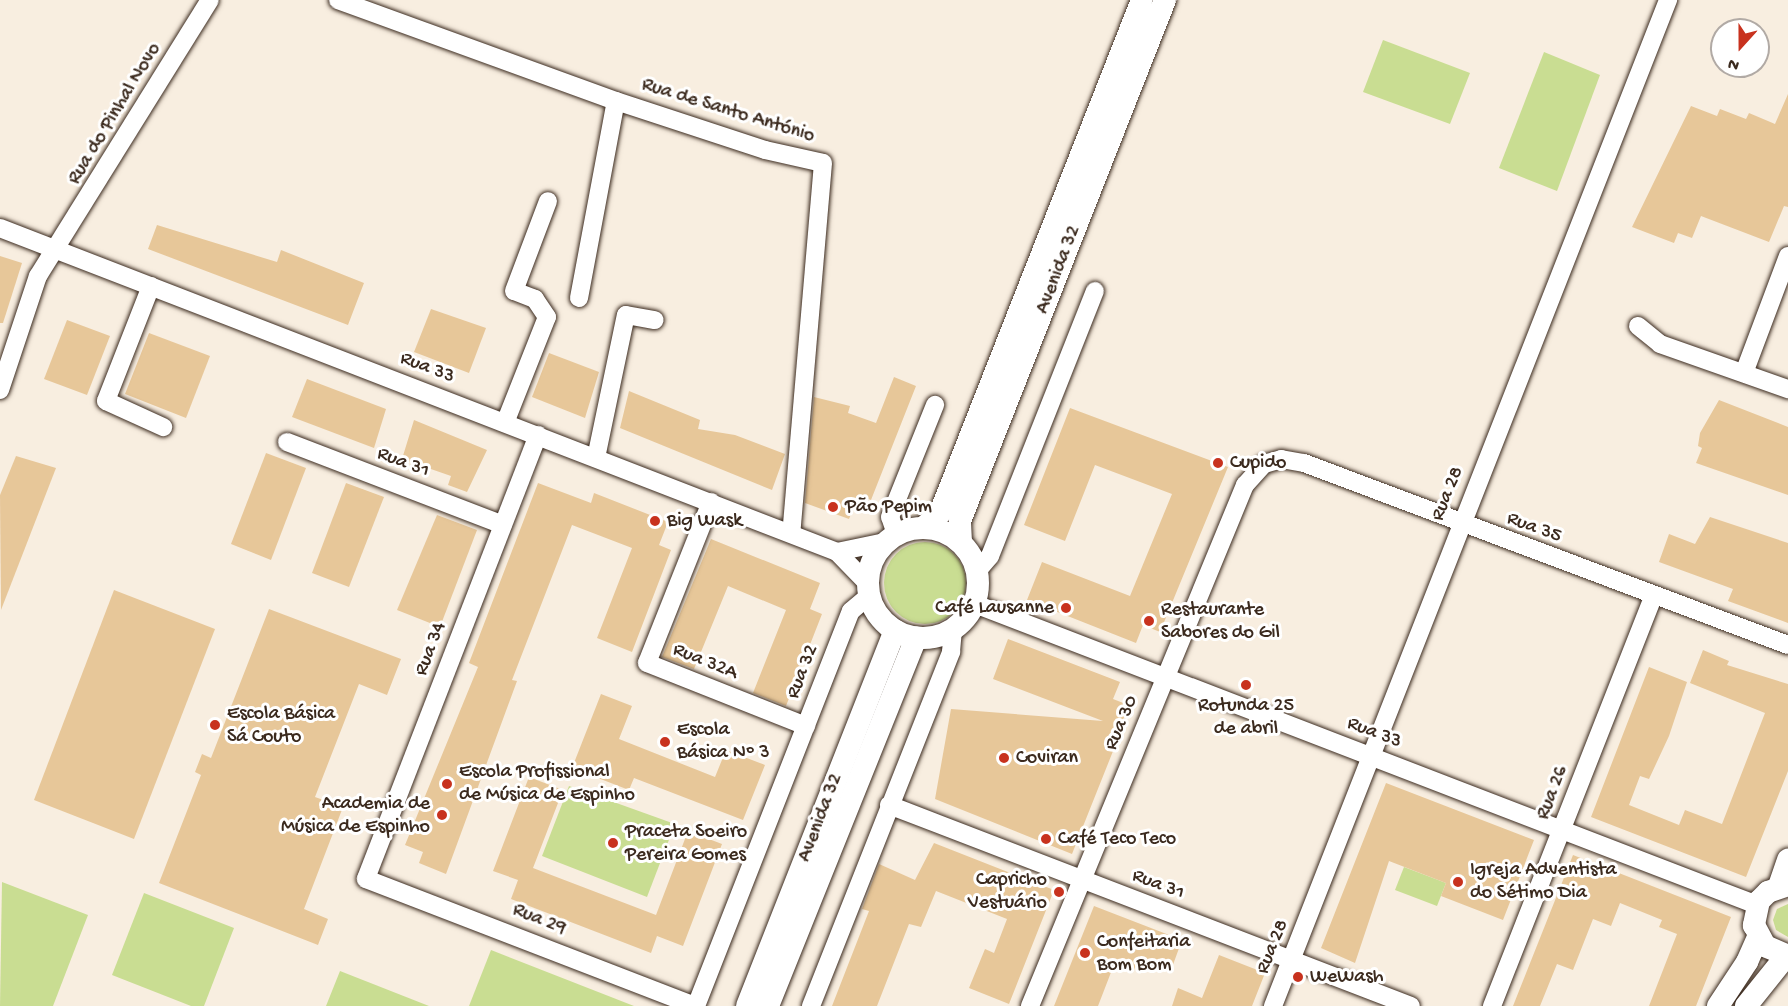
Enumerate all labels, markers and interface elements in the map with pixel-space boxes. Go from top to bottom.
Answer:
north arrow [1710,18,1770,78]
street label: Rua do Pinhal Novo [63,39,167,189]
text: N [1726,53,1742,74]
street label: Rua de Santo António [639,73,817,149]
street label: Avenida 32 [1031,223,1087,317]
street label: Rua 33 [396,347,458,389]
street label: Rua 31 [373,442,433,484]
place label: Cupido [1230,451,1287,475]
marker: Cupido [1211,456,1225,470]
street label: Rua 28 [1426,463,1470,525]
place label: Pão Pepim [845,495,932,519]
marker: Pão Pepim [826,500,840,514]
street label: Rua 35 [1503,507,1565,549]
place label: Big Wask [667,509,742,533]
marker: Big Wask [648,514,662,528]
place label: Café Lausanne [935,596,1054,620]
place label: Restaurante Sabores do Gil [1161,598,1280,645]
marker: Café Lausanne [1059,601,1073,615]
marker: Restaurante Sabores do Gil [1142,614,1156,628]
street label: Rua 34 [410,619,452,679]
street label: Rua 32A [669,638,741,686]
street label: Rua 32 [782,642,824,702]
marker: Rotunda 25 de abril [1239,678,1253,692]
street label: Rua 30 [1100,692,1144,754]
place label: Rotunda 25 de abril [1198,694,1294,741]
place label: Escola Básica Sá Couto [227,702,335,749]
street label: Rua 33 [1343,712,1405,754]
marker: Escola Básica Sá Couto [208,718,222,732]
place label: Escola Básica Nº 3 [677,718,770,765]
marker: Escola Básica Nº 3 [658,735,672,749]
place label: Coviran [1016,746,1078,770]
marker: Coviran [997,751,1011,765]
place label: Escola Profissional de Música de Espinho [459,760,635,807]
street label: Rua 26 [1532,763,1574,823]
street label: Avenida 32 [793,771,849,865]
marker: Escola Profissional de Música de Espinho [440,777,454,791]
place label: Academia de Música de Espinho [281,792,430,839]
marker: Academia de Música de Espinho [435,808,449,822]
place label: Praceta Soeiro Pereira Gomes [625,820,747,867]
place label: Café Teco Teco [1058,827,1176,851]
marker: Café Teco Teco [1039,832,1053,846]
marker: Praceta Soeiro Pereira Gomes [606,836,620,850]
place label: Igreja Adventista do Sétimo Dia [1470,858,1617,905]
street label: Rua 31 [1128,864,1188,906]
place label: Capricho Vestuário [968,868,1047,915]
marker: Igreja Adventista do Sétimo Dia [1451,875,1465,889]
marker: Capricho Vestuário [1052,885,1066,899]
street label: Rua 29 [509,898,569,942]
street label: Rua 28 [1251,916,1295,978]
place label: Confeitaria Bom Bom [1097,930,1190,977]
marker: Confeitaria Bom Bom [1078,946,1092,960]
place label: WeWash [1310,965,1384,989]
marker: WeWash [1291,970,1305,984]

